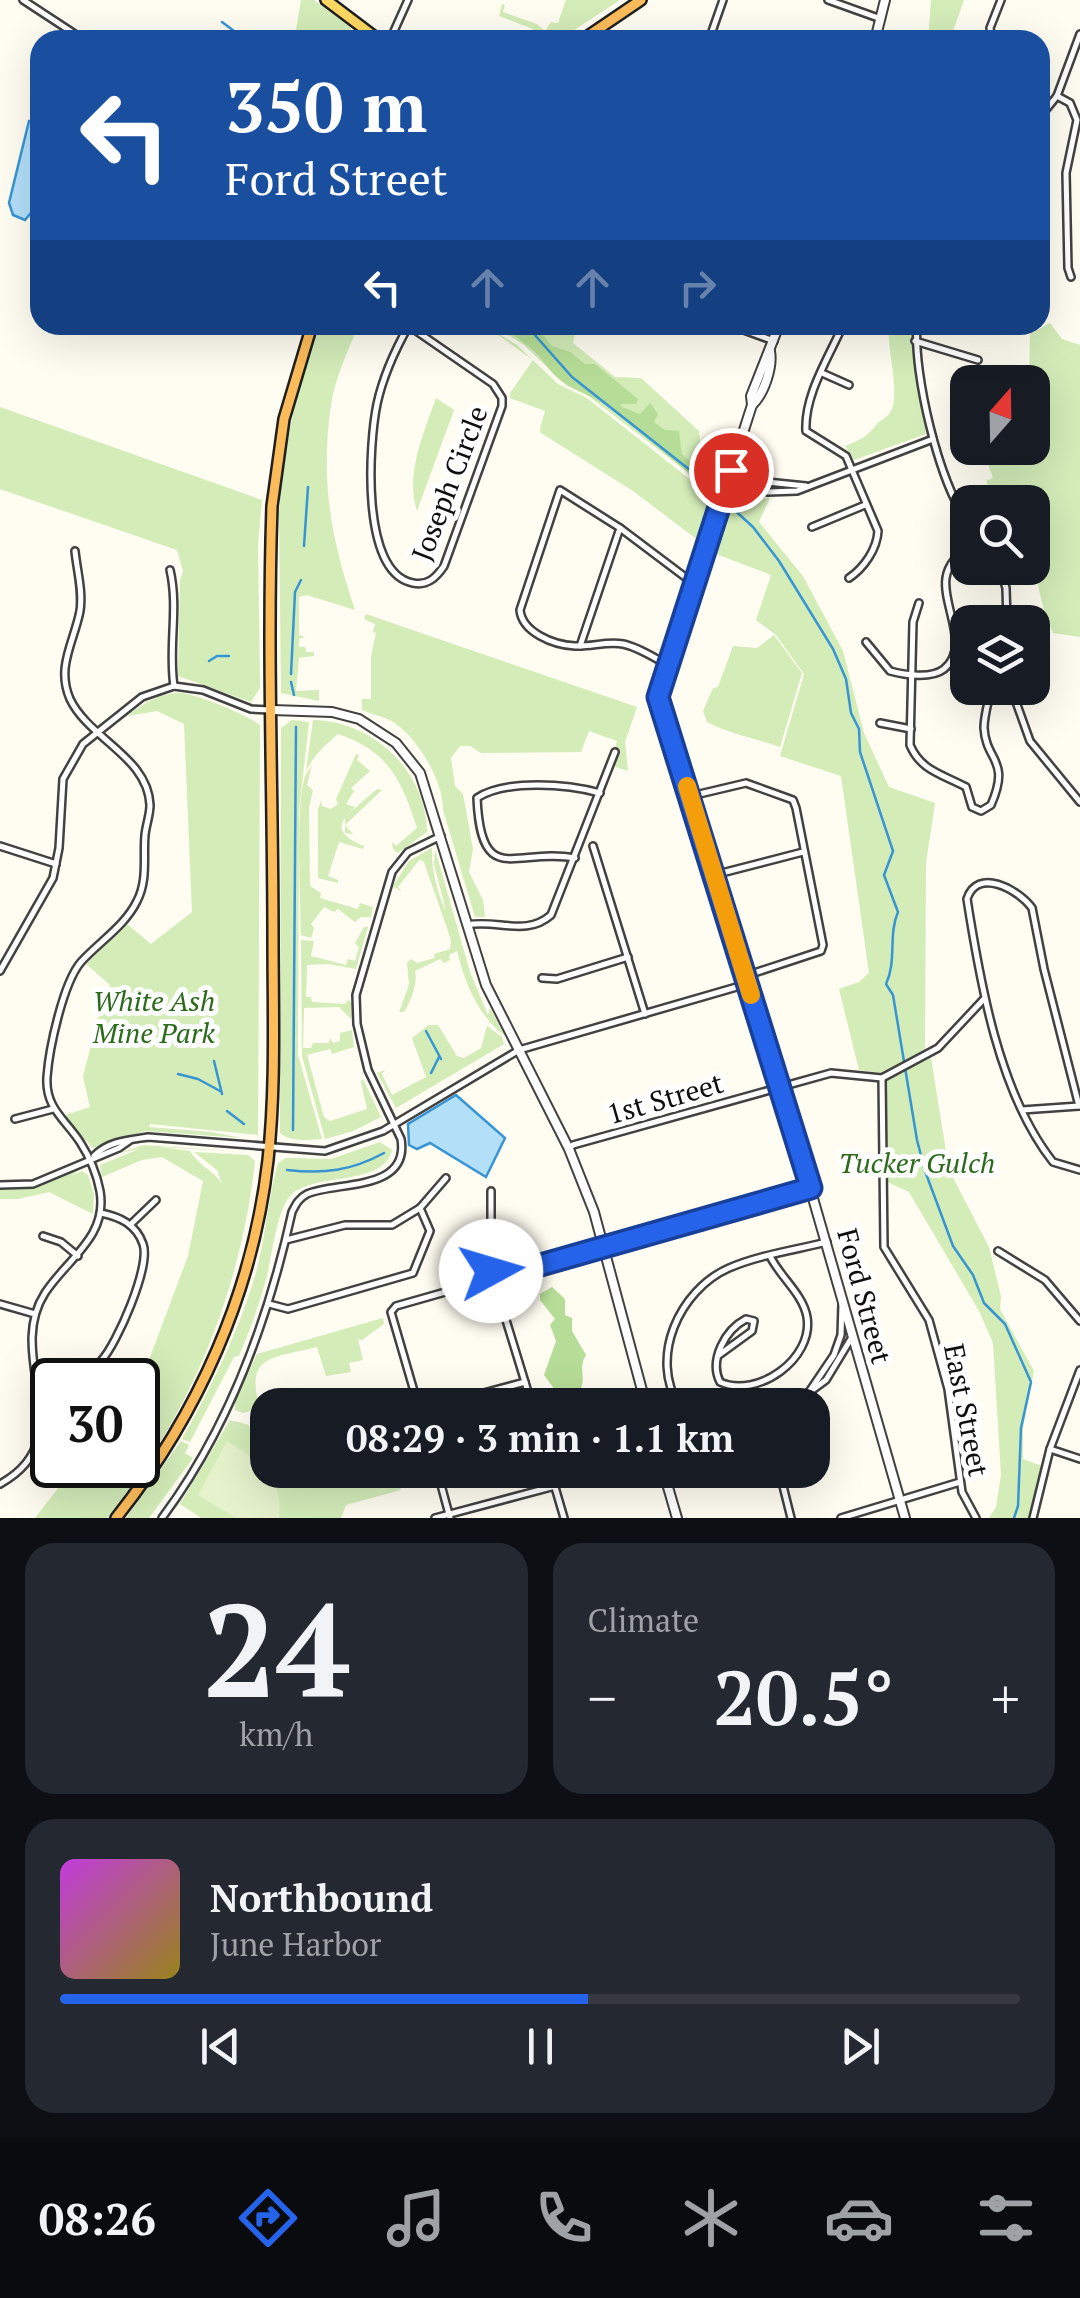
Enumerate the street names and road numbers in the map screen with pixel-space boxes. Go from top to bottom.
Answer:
street label: Joseph Circle [403,400,495,566]
street label: 1st Street [603,1064,728,1132]
street label: Ford Street [829,1224,901,1368]
street label: East Street [936,1340,998,1480]

